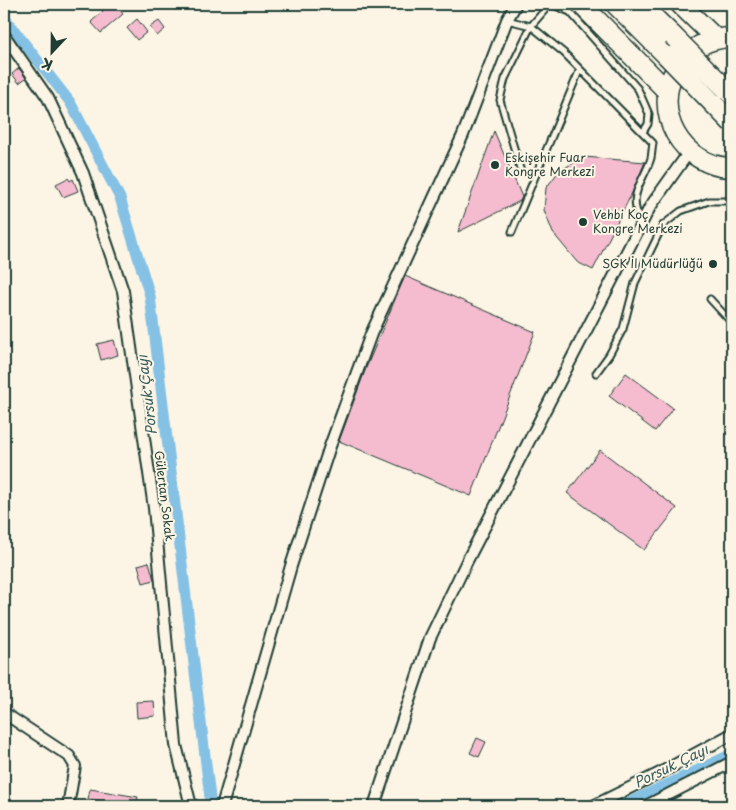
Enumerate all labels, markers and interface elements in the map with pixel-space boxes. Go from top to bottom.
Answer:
north arrow [28,28,78,78]
text: K [38,53,56,76]
place label: Eskişehir Fuar Kongre Merkezi [505,148,595,180]
marker: Eskişehir Fuar Kongre Merkezi [489,159,501,171]
place label: Vehbi Koç Kongre Merkezi [593,205,683,237]
marker: Vehbi Koç Kongre Merkezi [577,216,589,228]
place label: SGK İl Müdürlüğü [602,254,703,272]
marker: SGK İl Müdürlüğü [707,258,719,270]
water label: Porsuk Çayı [131,353,162,436]
street label: Gülertan Sokak [151,450,179,542]
water label: Porsuk Çayı [630,738,712,793]

